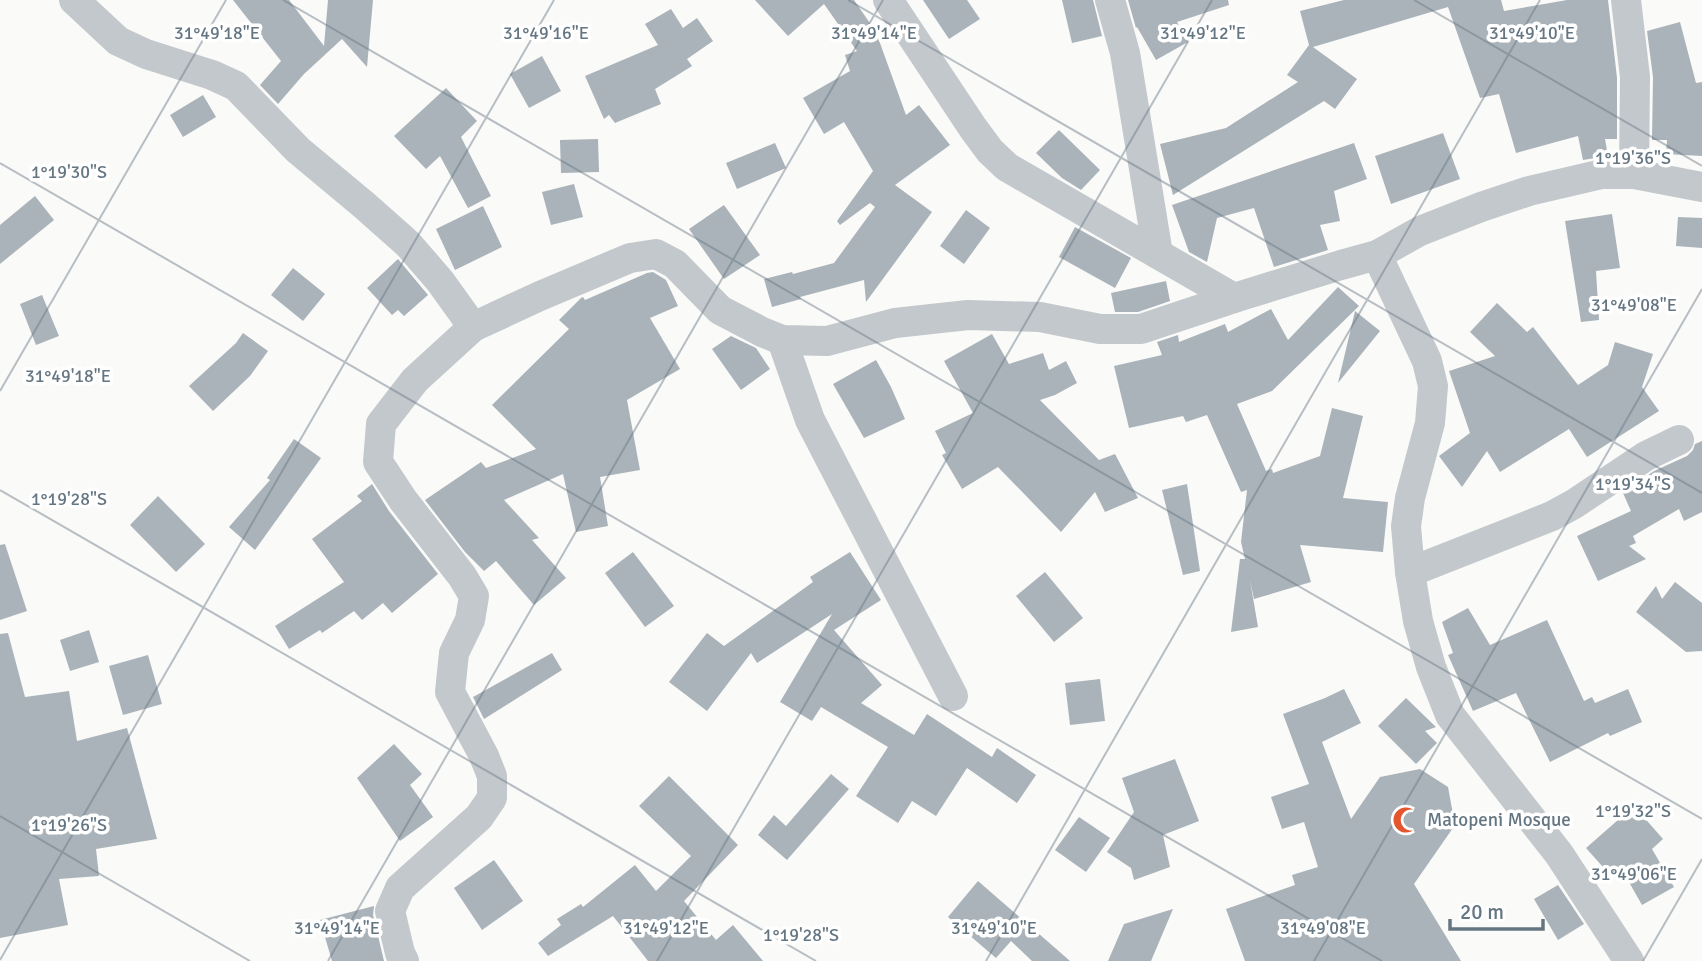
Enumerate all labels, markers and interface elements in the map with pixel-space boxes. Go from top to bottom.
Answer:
text: 31°49'18"E [174,22,260,44]
text: 31°49'16"E [503,22,589,44]
text: 31°49'14"E [831,22,917,44]
text: 31°49'12"E [1160,22,1246,44]
text: 31°49'10"E [1489,22,1575,44]
text: 1°19'36"S [1595,147,1671,169]
text: 1°19'30"S [31,161,107,183]
text: 31°49'08"E [1591,294,1677,316]
text: 31°49'18"E [25,365,111,387]
text: 1°19'34"S [1595,473,1671,495]
text: 1°19'28"S [31,488,107,510]
text: 1°19'32"S [1595,800,1671,822]
mosque icon: Matopeni Mosque [1391,805,1421,835]
place label: Matopeni Mosque [1427,808,1571,832]
text: 1°19'26"S [31,814,107,836]
text: 31°49'06"E [1591,863,1677,885]
scale bar [1450,888,1543,932]
text: 20 m [1460,899,1504,925]
text: 31°49'14"E [294,917,380,939]
text: 31°49'12"E [623,917,709,939]
text: 31°49'10"E [951,917,1037,939]
text: 31°49'08"E [1280,917,1366,939]
text: 1°19'28"S [763,924,839,946]

